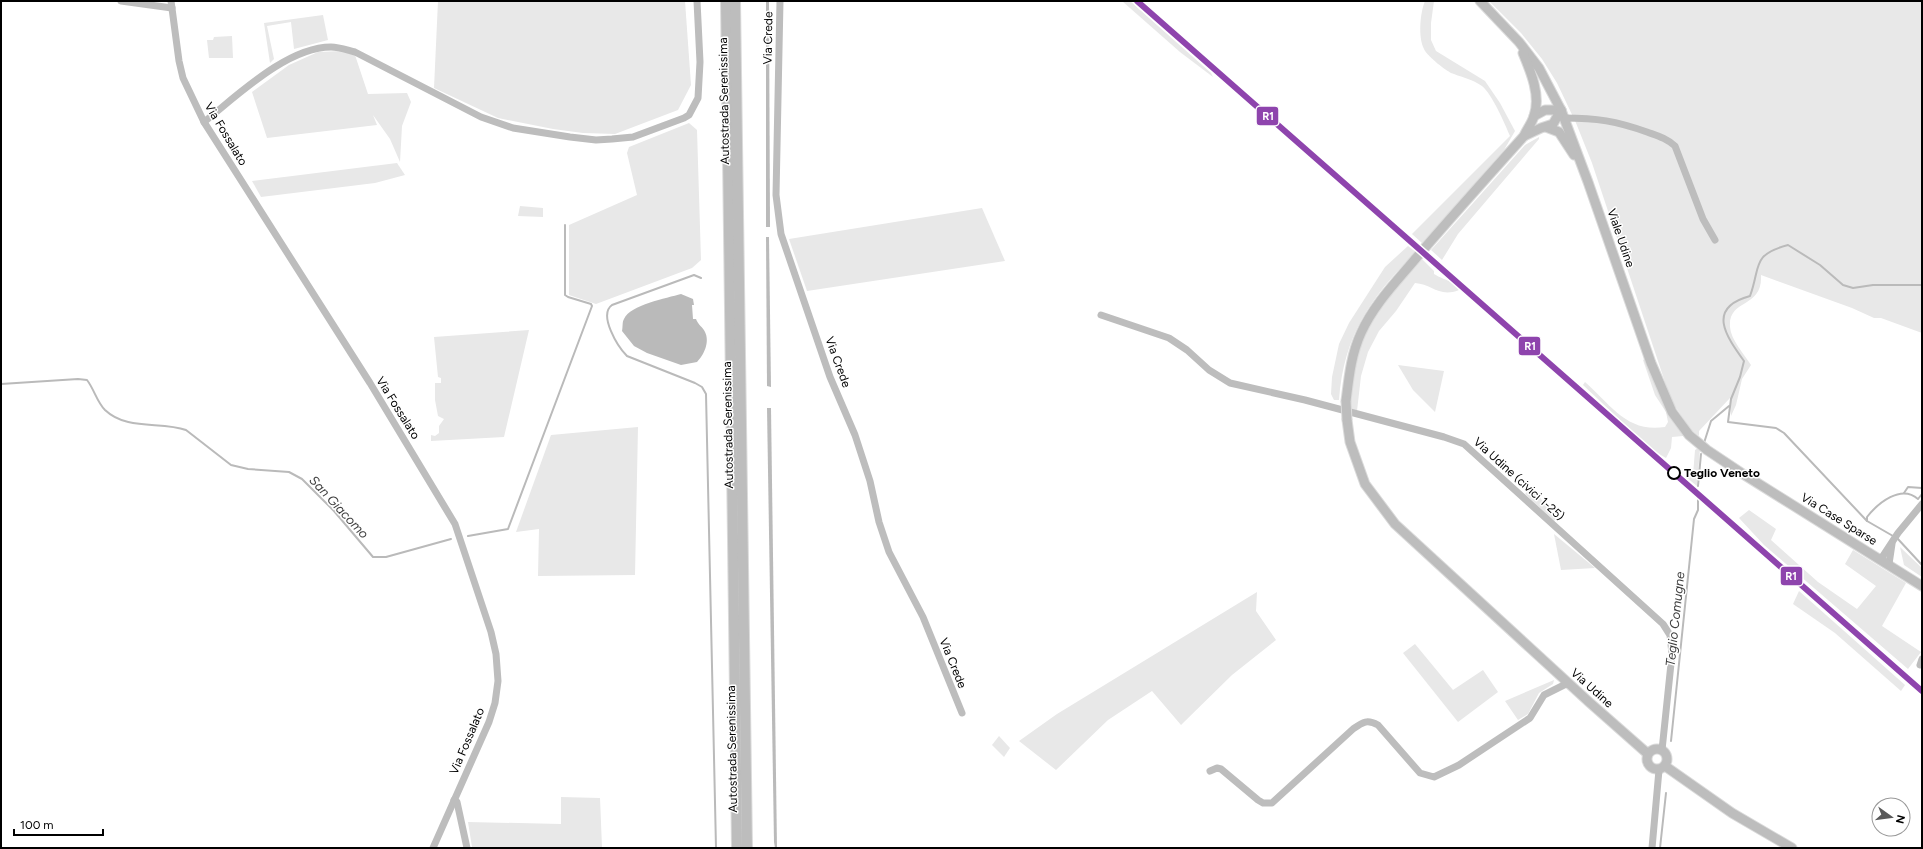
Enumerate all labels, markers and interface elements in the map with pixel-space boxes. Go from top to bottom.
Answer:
street label: Via Crede [761,11,775,65]
street label: Autostrada Serenissima [716,37,732,165]
street label: Via Fossalato [202,100,250,168]
line badge: R1 [1256,106,1279,126]
text: R1 [1262,110,1274,123]
street label: Viale Udine [1604,207,1638,269]
street label: Via Crede [822,335,854,390]
line badge: R1 [1518,336,1541,356]
text: R1 [1524,340,1536,353]
street label: Autostrada Serenissima [720,361,736,489]
street label: Via Fossalato [373,374,423,442]
street label: Via Udine (civici 1-25) [1471,435,1567,523]
marker: Teglio Veneto [1667,466,1681,480]
place label: Teglio Veneto [1684,466,1760,480]
water label: San Giacomo [306,473,372,542]
street label: Via Case Sparse [1798,490,1880,548]
line badge: R1 [1780,566,1803,586]
text: R1 [1785,570,1797,583]
water label: Teglio Comugne [1663,571,1687,667]
street label: Via Crede [937,636,970,691]
street label: Via Udine [1568,665,1616,711]
street label: Autostrada Serenissima [724,685,740,813]
street label: Via Fossalato [447,706,487,776]
north arrow [1871,797,1911,837]
scale bar [14,811,103,837]
text: N [1893,814,1908,825]
text: 100 m [20,818,54,832]

